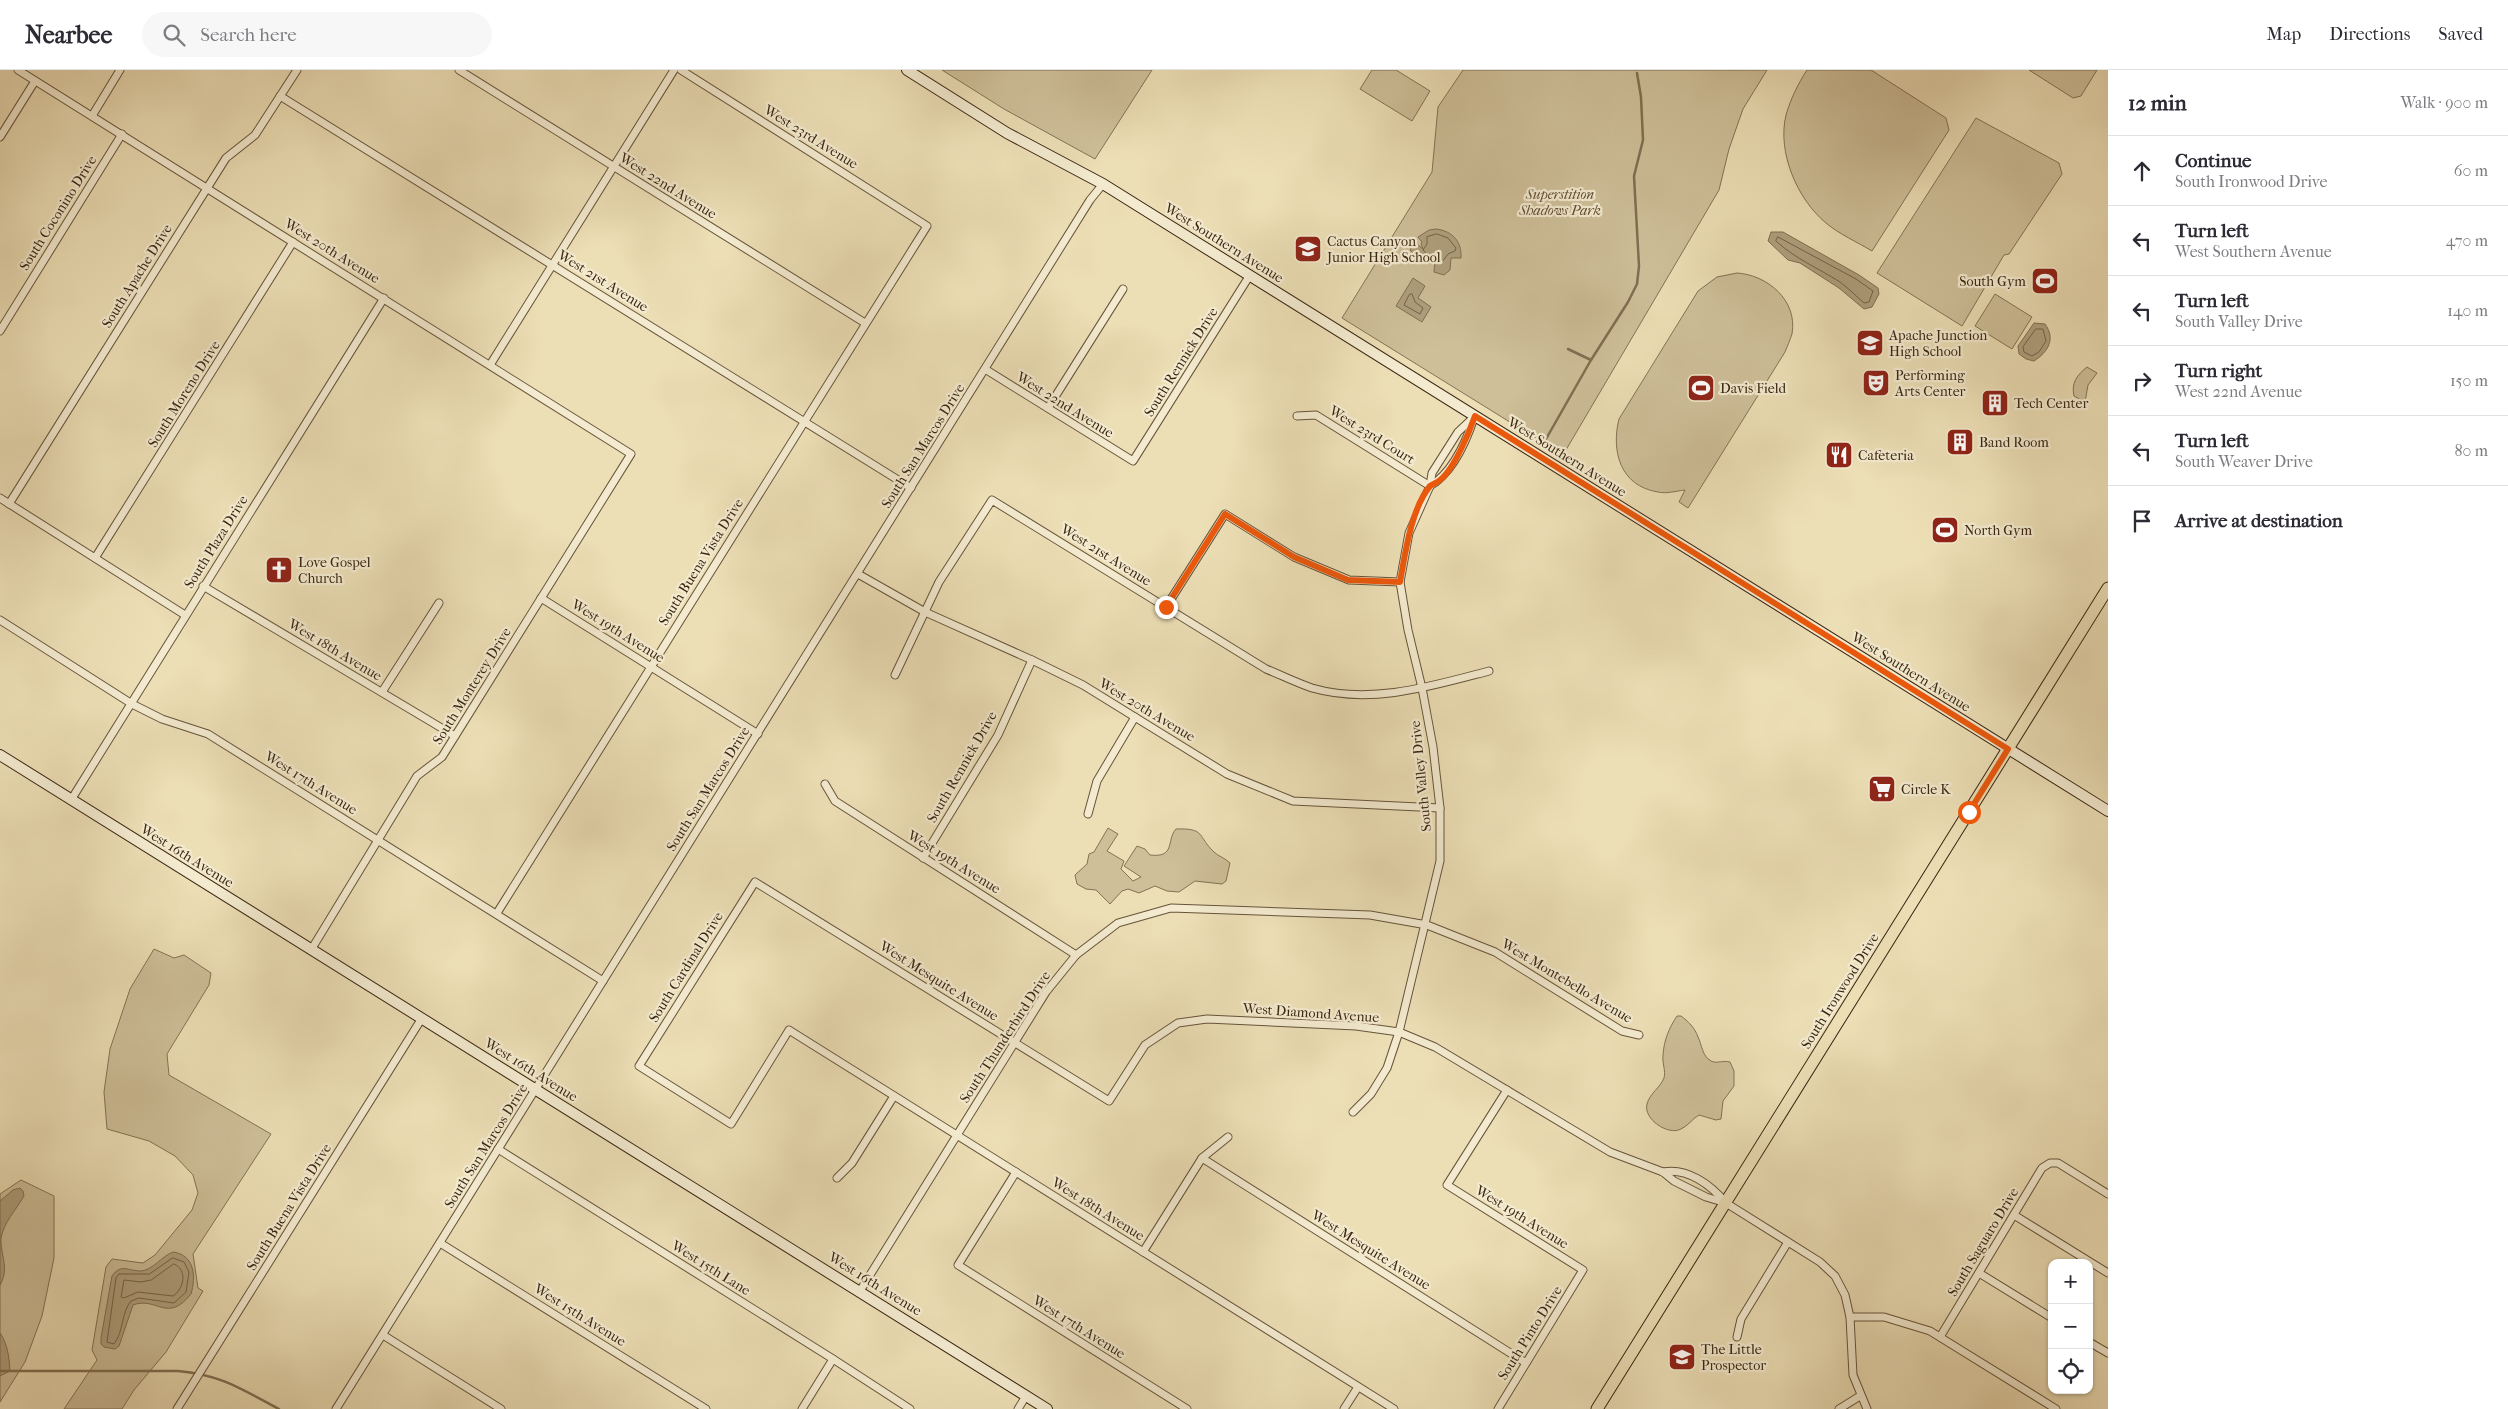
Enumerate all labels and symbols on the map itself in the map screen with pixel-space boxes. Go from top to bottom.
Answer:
street label: West 23rd Avenue [760,101,861,173]
street label: West 22nd Avenue [616,149,720,223]
street label: South Coconino Drive [16,152,100,274]
park label: Superstition Shadows Park [1518,186,1601,219]
street label: West Southern Avenue [1161,199,1287,287]
street label: West 20th Avenue [280,214,383,287]
street label: South Apache Drive [98,221,176,331]
place label: Cactus Canyon Junior High School [1326,233,1441,266]
school or university icon: Cactus Canyon Junior High School [1293,234,1323,264]
street label: West 21st Avenue [554,246,651,316]
sports icon: South Gym [2030,266,2060,296]
place label: South Gym [1959,273,2026,290]
street label: South Rennick Drive [1140,304,1222,420]
place label: Apache Junction High School [1888,327,1987,360]
school or university icon: Apache Junction High School [1855,328,1885,358]
street label: South Moreno Drive [144,337,224,451]
place label: Performing Arts Center [1894,367,1966,400]
street label: West 22nd Avenue [1013,368,1117,442]
theatre icon: Performing Arts Center [1861,368,1891,398]
sports icon: Davis Field [1686,373,1716,403]
place label: Davis Field [1720,380,1786,397]
street label: South San Marcos Drive [878,381,968,511]
building icon: Tech Center [1980,388,2010,418]
place label: Tech Center [2014,395,2088,412]
street label: West 23rd Court [1325,401,1418,468]
street label: West Southern Avenue [1504,413,1630,501]
building icon: Band Room [1945,427,1975,457]
place label: Band Room [1979,434,2049,451]
restaurant icon: Cafeteria [1824,440,1854,470]
place label: Cafeteria [1858,447,1914,464]
street label: South Plaza Drive [181,492,251,592]
street label: South Buena Vista Drive [655,495,747,629]
sports icon: North Gym [1930,515,1960,545]
street label: West 21st Avenue [1057,520,1154,590]
place label: North Gym [1964,522,2032,539]
place label: Love Gospel Church [298,554,371,587]
church icon: Love Gospel Church [264,555,294,585]
street label: West 19th Avenue [568,595,668,666]
route end [1155,596,1178,619]
street label: West 18th Avenue [284,615,385,685]
street label: South Monterey Drive [429,624,515,748]
street label: West Southern Avenue [1848,628,1974,716]
street label: West 20th Avenue [1095,674,1198,745]
street label: South Rennick Drive [923,708,1001,826]
street label: South Valley Drive [1407,720,1435,832]
street label: South San Marcos Drive [663,724,753,854]
street label: West 17th Avenue [261,747,360,818]
supermarket icon: Circle K [1867,774,1897,804]
place label: Circle K [1901,781,1951,798]
route start [1958,801,1981,824]
street label: West 16th Avenue [136,820,237,891]
street label: West 19th Avenue [904,826,1004,897]
street label: South Cardinal Drive [645,909,727,1025]
street label: South Ironwood Drive [1797,930,1883,1052]
street label: West Montebello Avenue [1498,935,1636,1027]
street label: West Mesquite Avenue [876,937,1002,1025]
street label: South Thunderbird Drive [956,968,1054,1106]
street label: West Diamond Avenue [1241,1000,1380,1026]
street label: West 16th Avenue [480,1034,581,1105]
street label: South San Marcos Drive [441,1081,531,1211]
street label: South Buena Vista Drive [243,1140,335,1274]
street label: West 18th Avenue [1048,1173,1148,1244]
street label: West 19th Avenue [1472,1181,1572,1252]
street label: South Saguaro Drive [1944,1184,2022,1299]
street label: West Mesquite Avenue [1308,1206,1434,1294]
street label: West 15th Lane [668,1236,754,1299]
street label: West 16th Avenue [824,1248,925,1319]
street label: West 15th Avenue [530,1279,629,1350]
street label: South Pinto Drive [1494,1283,1566,1383]
street label: West 17th Avenue [1029,1291,1128,1362]
place label: The Little Prospector [1701,1341,1766,1374]
school or university icon: The Little Prospector [1667,1342,1697,1372]

